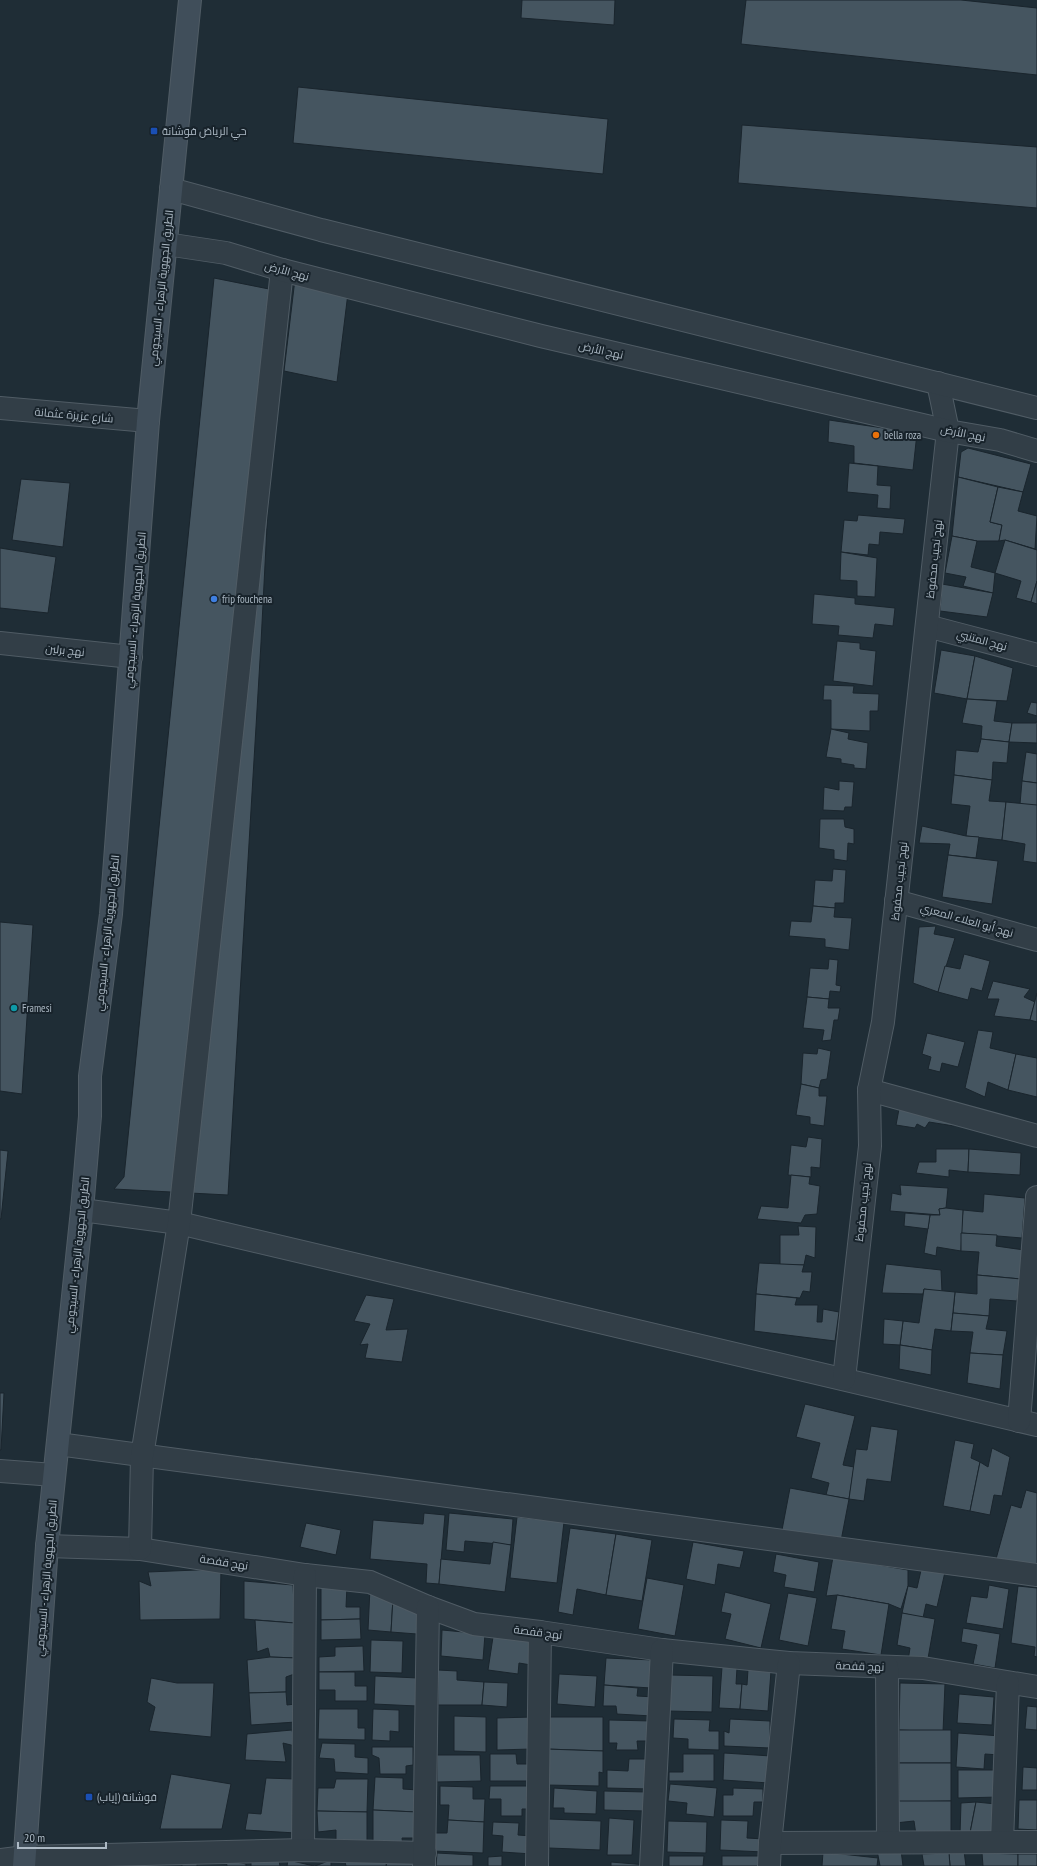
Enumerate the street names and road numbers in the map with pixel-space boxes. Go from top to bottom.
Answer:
street label: الطريق الجهوية الزهراء - السيجومي [146,209,178,367]
street label: نهج الأرض [263,258,311,285]
street label: نهج الأرض [577,338,625,363]
street label: شارع عزيزة عثمانة [34,405,114,426]
street label: نهج الأرض [939,422,987,445]
street label: نهج نجيب محفوظ [923,519,946,599]
street label: الطريق الجهوية الزهراء - السيجومي [121,531,151,689]
street label: نهج المتنبي [955,627,1009,655]
street label: نهج برلين [44,641,85,660]
street label: نهج نجيب محفوظ [888,841,911,921]
street label: الطريق الجهوية الزهراء - السيجومي [92,854,124,1012]
street label: نهج أبو العلاء المعري [918,900,1015,942]
street label: نهج نجيب محفوظ [852,1162,875,1242]
street label: الطريق الجهوية الزهراء - السيجومي [62,1176,94,1334]
street label: الطريق الجهوية الزهراء - السيجومي [32,1499,62,1657]
street label: نهج قفصة [199,1551,249,1574]
street label: نهج قفصة [513,1622,563,1643]
street label: نهج قفصة [835,1658,885,1675]

